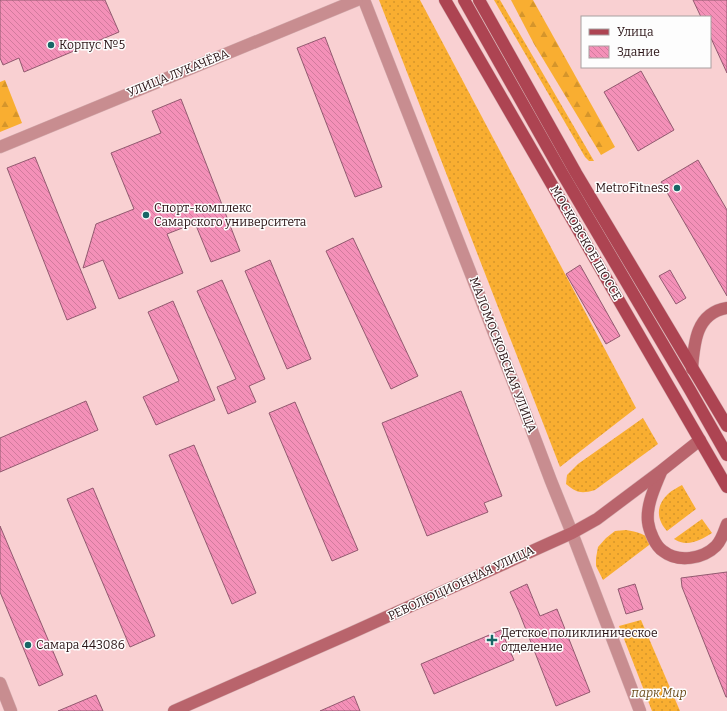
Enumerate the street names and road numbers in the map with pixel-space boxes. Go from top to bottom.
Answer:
street label: УЛИЦА ЛУКАЧЁВА [125,45,231,100]
street label: МОСКОВСКОЕ ШОССЕ [547,183,625,303]
street label: МАЛОМОСКОВСКАЯ УЛИЦА [467,275,539,435]
street label: РЕВОЛЮЦИОННАЯ УЛИЦА [386,543,537,623]

